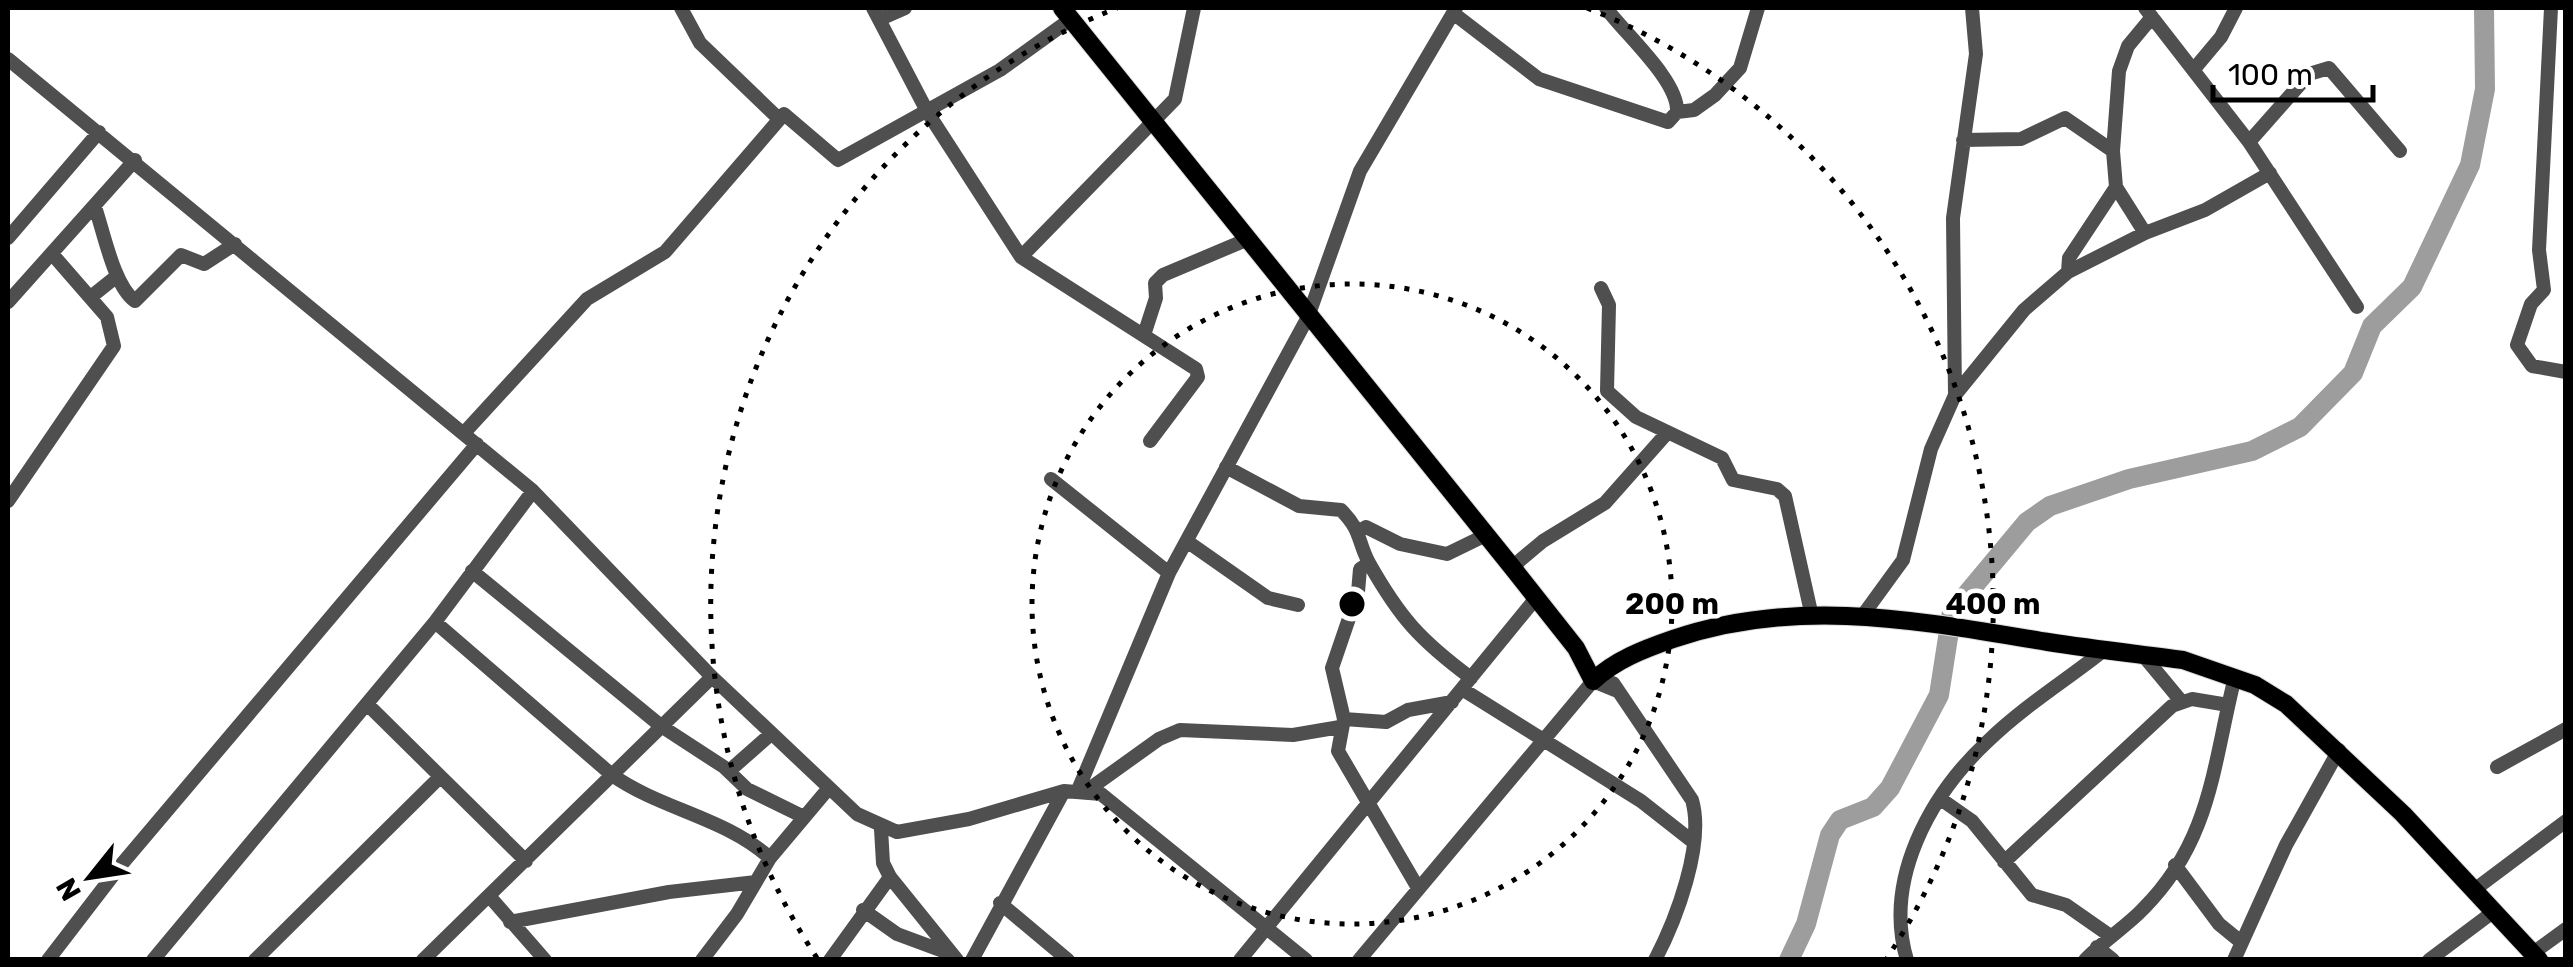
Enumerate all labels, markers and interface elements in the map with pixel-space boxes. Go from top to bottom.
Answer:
scale bar [2213,40,2373,102]
text: 100 m [2228,57,2313,93]
centre of rings [1334,586,1370,622]
text: 200 m [1625,586,1719,622]
text: 400 m [1945,586,2041,622]
north arrow [40,827,140,927]
text: N [49,872,88,906]

